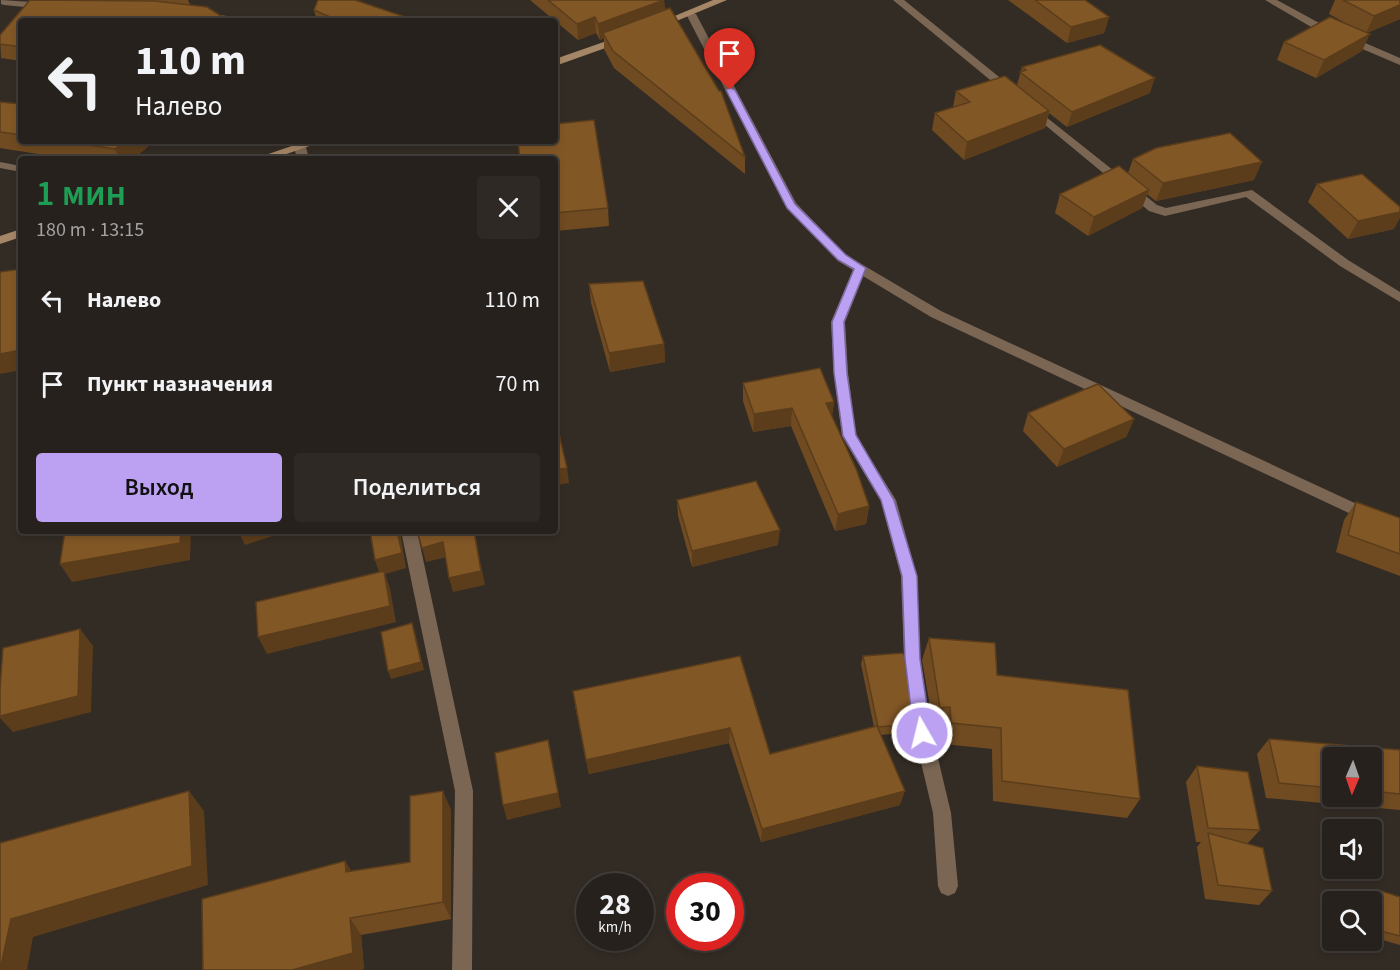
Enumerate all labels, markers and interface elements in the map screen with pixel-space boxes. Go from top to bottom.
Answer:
pin [704,28,755,90]
text: 110 m [135,31,246,91]
icon: arrive [713,37,746,70]
icon: left [36,42,114,120]
text: Налево [135,87,222,126]
text: 1 мин [36,168,126,219]
button: close [477,176,540,239]
text: 180 m · 13:15 [36,216,144,244]
icon: left [36,284,69,317]
text: Налево [87,284,161,316]
text: 110 m [485,284,540,316]
icon: arrive [36,368,69,401]
text: Пункт назначения [87,368,273,400]
text: 70 m [495,368,540,400]
button: Выход [36,453,282,522]
button: Поделиться [294,453,540,522]
position arrow [890,701,954,765]
north arrow [1322,747,1382,807]
map controls [1322,747,1382,951]
button: sound [1322,819,1382,879]
speed limit sign: 30 [666,873,744,951]
text: 28 [599,883,631,926]
button: search [1322,891,1382,951]
text: km/h [598,917,632,938]

